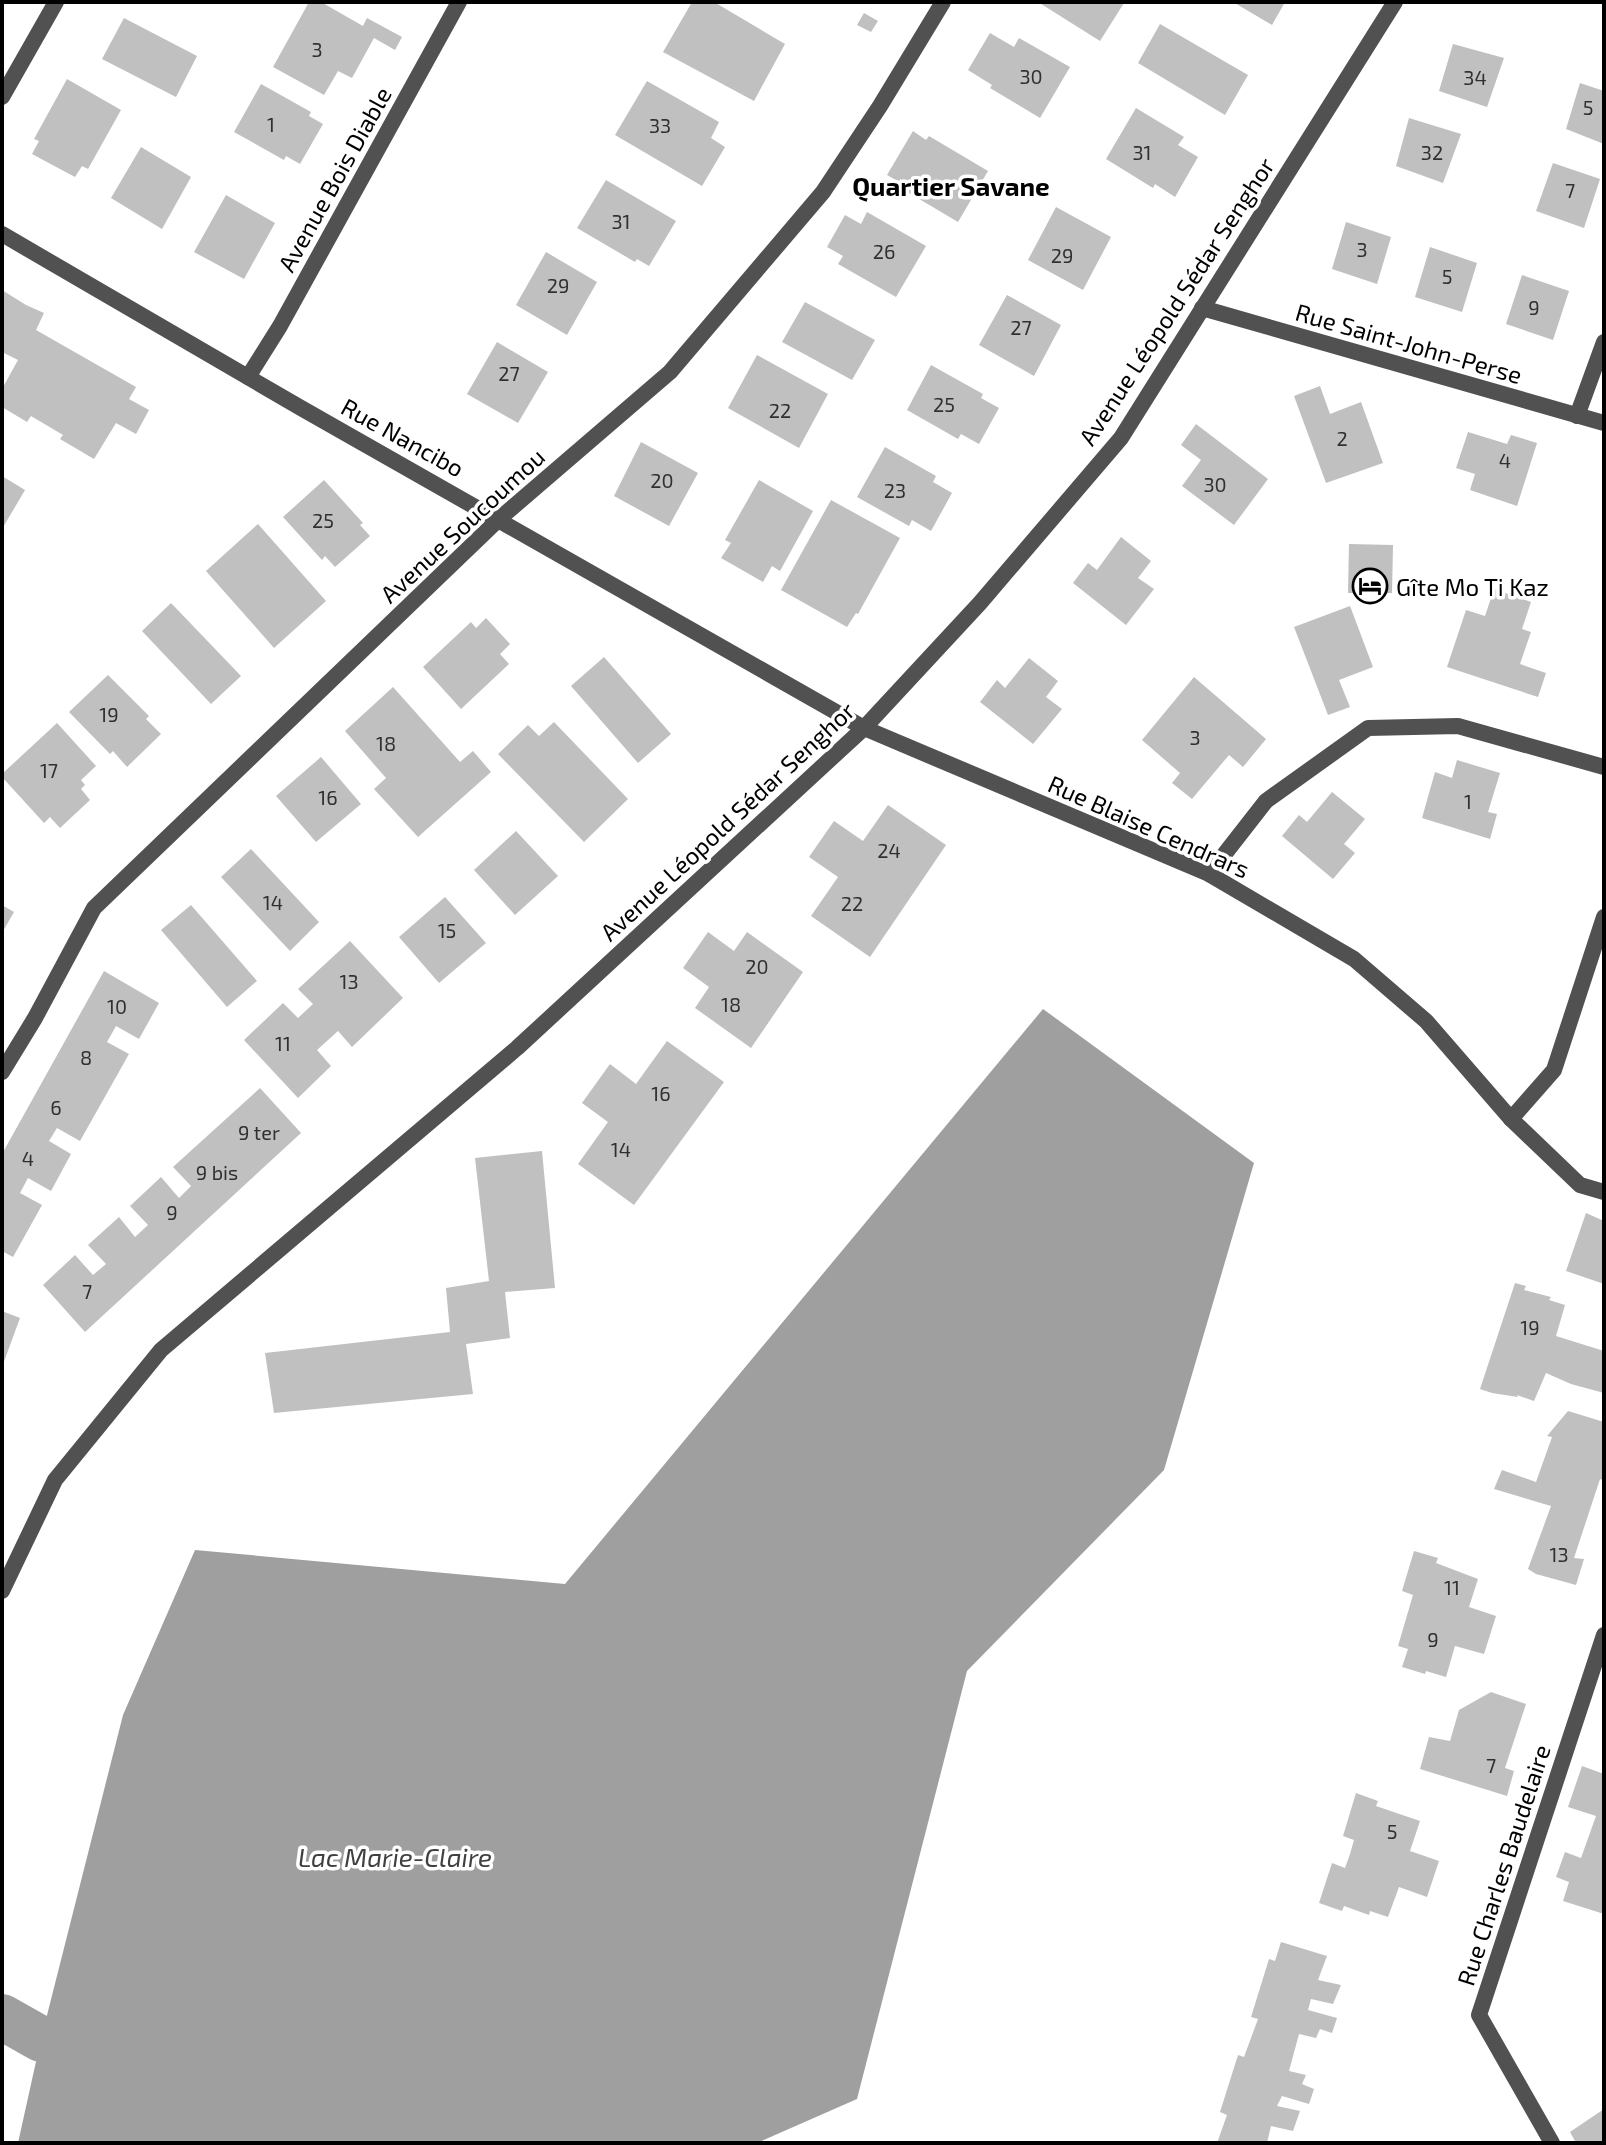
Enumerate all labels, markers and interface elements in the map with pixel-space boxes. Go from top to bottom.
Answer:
house number: 3 [311,37,323,61]
house number: 30 [1019,64,1043,88]
house number: 34 [1463,65,1487,89]
street label: Avenue Bois Diable [271,82,397,276]
house number: 5 [1583,95,1593,119]
house number: 1 [267,112,275,136]
house number: 33 [649,113,671,137]
house number: 31 [1132,140,1152,164]
house number: 32 [1421,140,1443,164]
street label: Avenue Léopold Sédar Senghor [1072,151,1280,450]
district label: Quartier Savane [852,170,1050,202]
house number: 7 [1565,178,1575,202]
house number: 31 [611,209,631,233]
house number: 3 [1356,237,1368,261]
house number: 26 [873,239,895,263]
house number: 29 [1051,243,1073,267]
house number: 5 [1442,264,1452,288]
house number: 29 [547,273,569,297]
house number: 9 [1528,295,1540,319]
street label: Rue Saint-John-Perse [1292,297,1526,389]
house number: 27 [1010,315,1032,339]
house number: 27 [498,361,520,385]
street label: Rue Nancibo [337,391,469,483]
house number: 25 [933,392,955,416]
house number: 22 [769,398,791,422]
house number: 2 [1336,426,1348,450]
street label: Avenue Soucoumou [374,442,550,608]
house number: 4 [1499,448,1511,472]
house number: 20 [650,468,674,492]
house number: 30 [1203,472,1227,496]
house number: 23 [884,478,906,502]
house number: 25 [312,508,334,532]
hotel icon: Gîte Mo Ti Kaz [1351,567,1389,605]
place label: Gîte Mo Ti Kaz [1396,572,1549,601]
street label: Avenue Léopold Sédar Senghor [594,695,860,947]
house number: 19 [99,702,119,726]
house number: 3 [1189,725,1201,749]
house number: 18 [376,731,396,755]
house number: 17 [40,758,58,782]
street label: Rue Blaise Cendrars [1044,769,1254,883]
house number: 16 [318,785,338,809]
house number: 1 [1464,789,1472,813]
house number: 24 [877,838,901,862]
house number: 14 [263,890,283,914]
house number: 22 [841,891,863,915]
house number: 15 [438,918,456,942]
house number: 20 [745,954,769,978]
house number: 13 [339,969,359,993]
house number: 18 [721,992,741,1016]
house number: 10 [107,994,127,1018]
house number: 11 [275,1031,291,1055]
house number: 8 [80,1045,92,1069]
house number: 16 [651,1081,671,1105]
house number: 6 [50,1095,62,1119]
house number: 9 ter [238,1120,280,1144]
house number: 14 [611,1137,631,1161]
house number: 4 [22,1146,34,1170]
house number: 9 bis [196,1160,238,1184]
house number: 9 [166,1200,178,1224]
house number: 7 [82,1279,92,1303]
house number: 19 [1520,1315,1540,1339]
house number: 13 [1549,1542,1569,1566]
house number: 11 [1444,1575,1460,1599]
house number: 9 [1427,1627,1439,1651]
street label: Rue Charles Baudelaire [1450,1741,1556,1989]
house number: 7 [1486,1753,1496,1777]
house number: 5 [1387,1819,1397,1843]
water label: Lac Marie-Claire [298,1841,492,1872]

